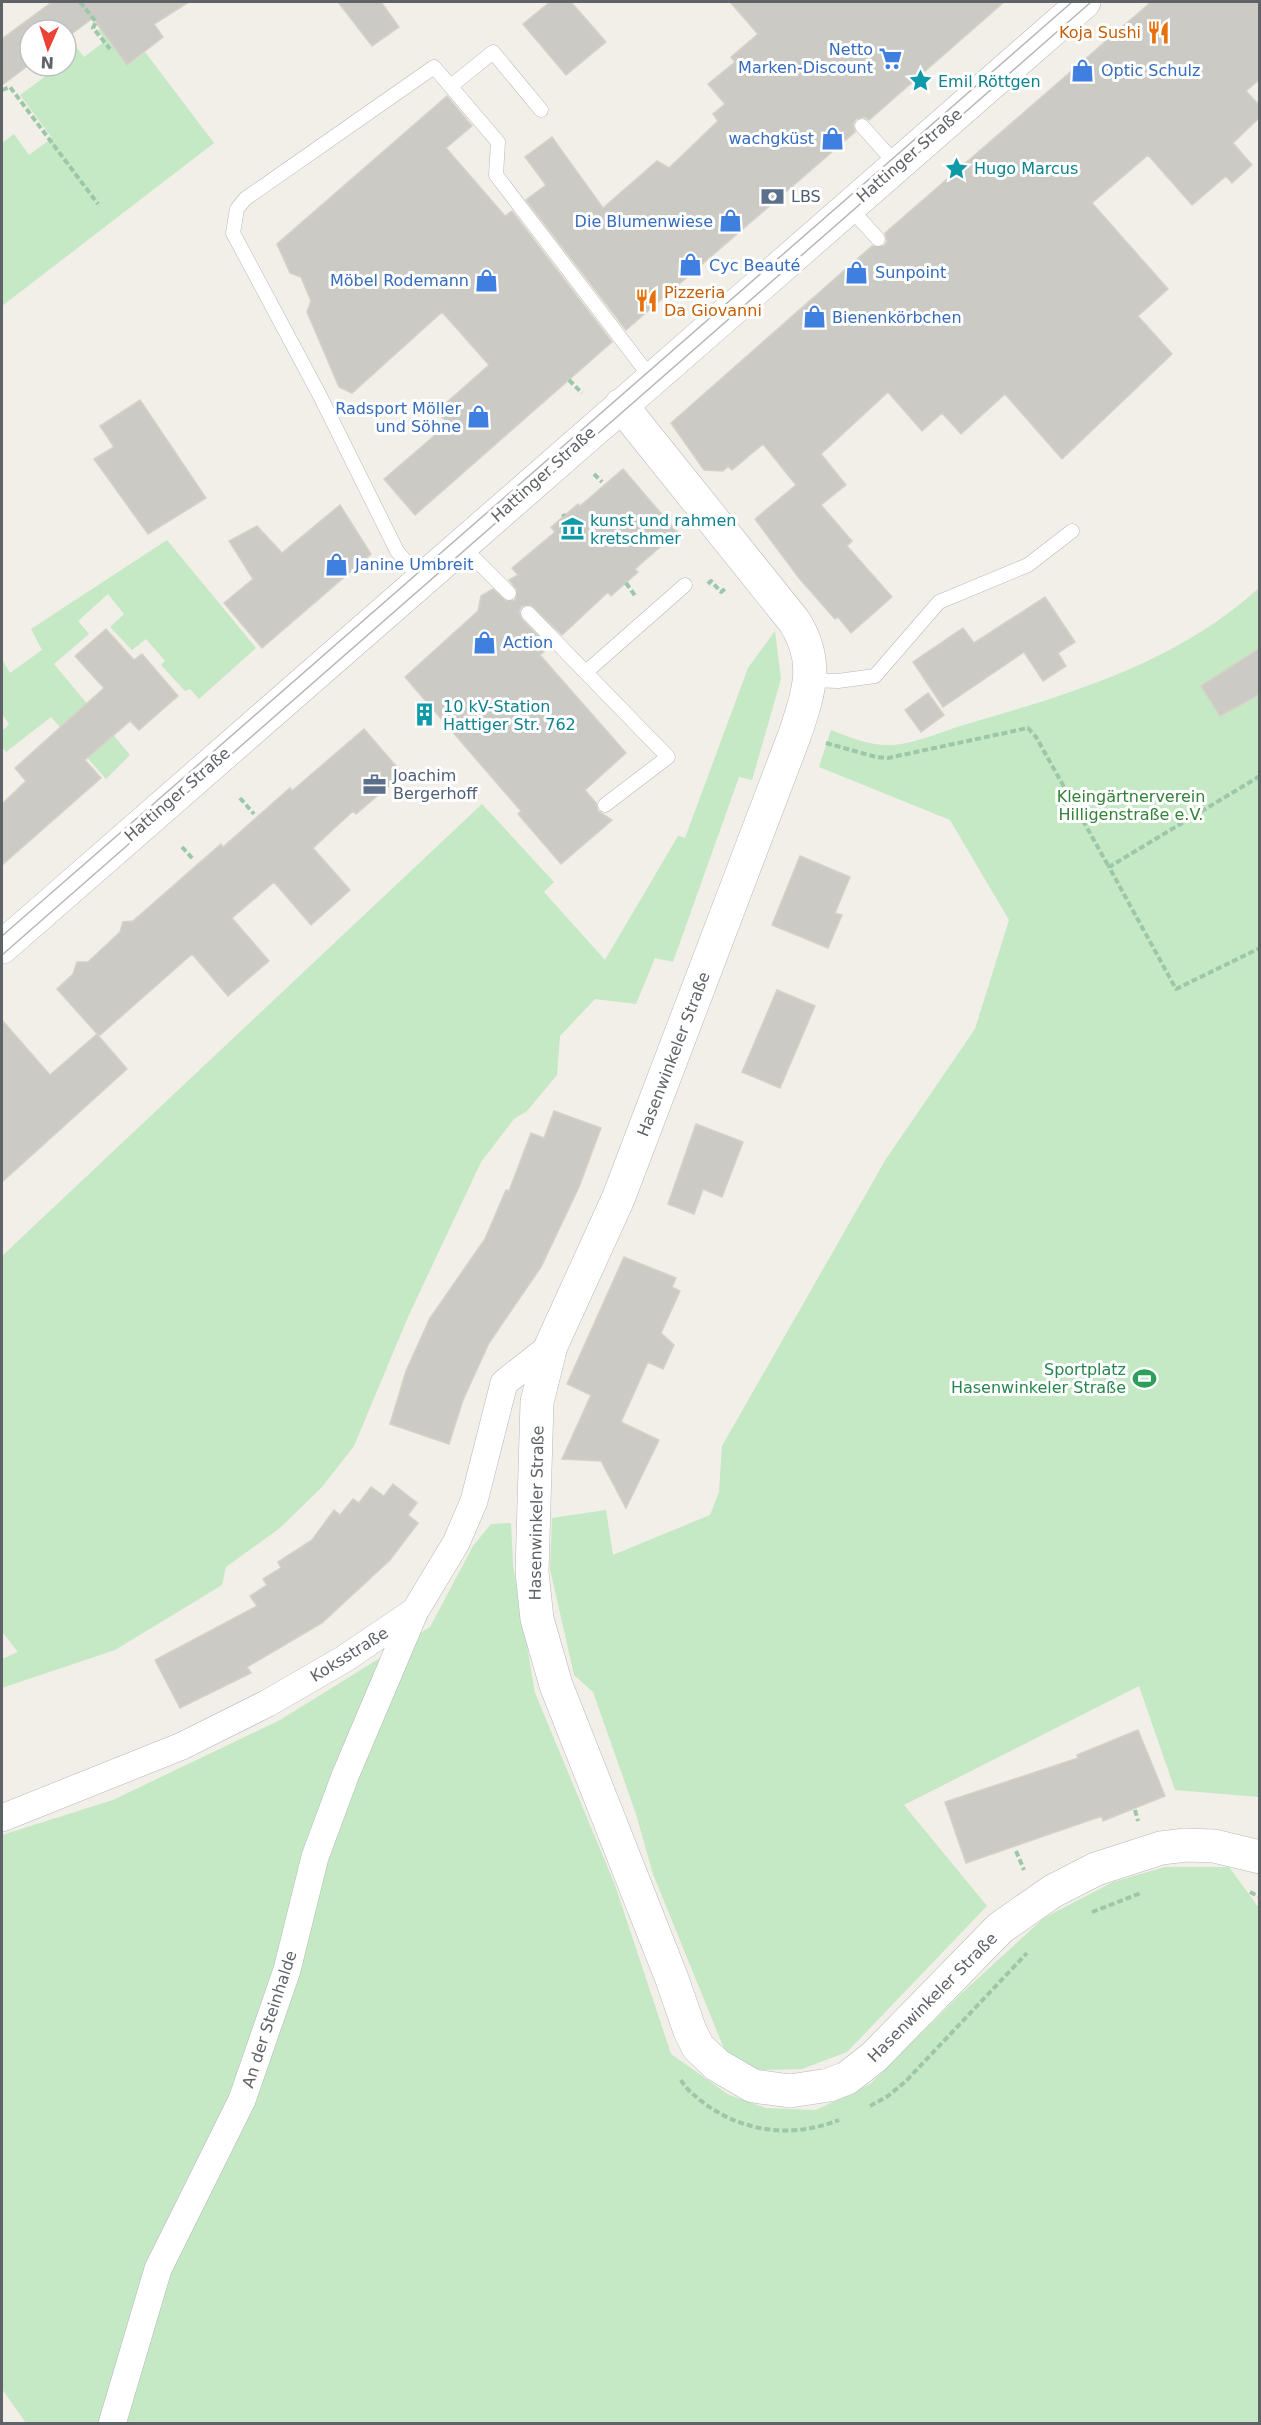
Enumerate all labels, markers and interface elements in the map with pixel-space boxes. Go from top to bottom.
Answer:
north arrow [18,18,78,78]
restaurant icon: Koja Sushi [1146,19,1172,45]
place label: Koja Sushi [1059,23,1141,42]
place label: Netto Marken-Discount [738,40,873,77]
supermarket icon: Netto Marken-Discount [878,45,904,71]
text: N [40,53,54,72]
shop icon: Optic Schulz [1070,57,1096,83]
place label: Optic Schulz [1101,61,1200,80]
place icon: Emil Röttgen [907,68,933,94]
place label: Emil Röttgen [938,72,1041,91]
street label: Hattinger Straße [853,104,966,206]
shop icon: wachgküst [819,125,845,151]
place label: wachgküst [728,129,814,148]
place icon: Hugo Marcus [943,155,969,181]
place label: Hugo Marcus [974,159,1078,178]
bank icon: LBS [760,183,786,209]
place label: LBS [791,187,821,206]
shop icon: Die Blumenwiese [718,208,744,234]
place label: Die Blumenwiese [575,212,713,231]
shop icon: Cyc Beauté [678,252,704,278]
place label: Cyc Beauté [709,256,800,275]
shop icon: Sunpoint [844,259,870,285]
place label: Sunpoint [875,263,946,282]
shop icon: Möbel Rodemann [474,267,500,293]
place label: Möbel Rodemann [330,271,469,290]
place label: Pizzeria Da Giovanni [664,283,762,320]
restaurant icon: Pizzeria Da Giovanni [633,288,659,314]
shop icon: Bienenkörbchen [801,304,827,330]
place label: Bienenkörbchen [832,308,962,327]
place label: Radsport Möller und Söhne [335,399,461,436]
shop icon: Radsport Möller und Söhne [466,404,492,430]
street label: Hattinger Straße [487,423,599,526]
place label: kunst und rahmen kretschmer [590,511,736,548]
museum icon: kunst und rahmen kretschmer [559,516,585,542]
shop icon: Janine Umbreit [324,551,350,577]
place label: Janine Umbreit [354,555,473,574]
shop icon: Action [472,629,498,655]
place label: Action [503,633,553,652]
place label: 10 kV-Station Hattiger Str. 762 [443,697,576,734]
building icon: 10 kV-Station Hattiger Str. 762 [412,702,438,728]
street label: Hattinger Straße [121,743,234,845]
place label: Joachim Bergerhoff [392,766,478,803]
office icon: Joachim Bergerhoff [362,771,388,797]
park label: Kleingärtnerverein Hilligenstraße e.V. [1057,787,1205,824]
street label: Hasenwinkeler Straße [633,969,714,1139]
place label: Sportplatz Hasenwinkeler Straße [951,1360,1126,1397]
sports icon: Sportplatz Hasenwinkeler Straße [1131,1365,1157,1391]
street label: Hasenwinkeler Straße [525,1425,548,1601]
street label: Koksstraße [307,1623,392,1686]
street label: Hasenwinkeler Straße [864,1929,1001,2066]
street label: An der Steinhalde [238,1948,301,2090]

